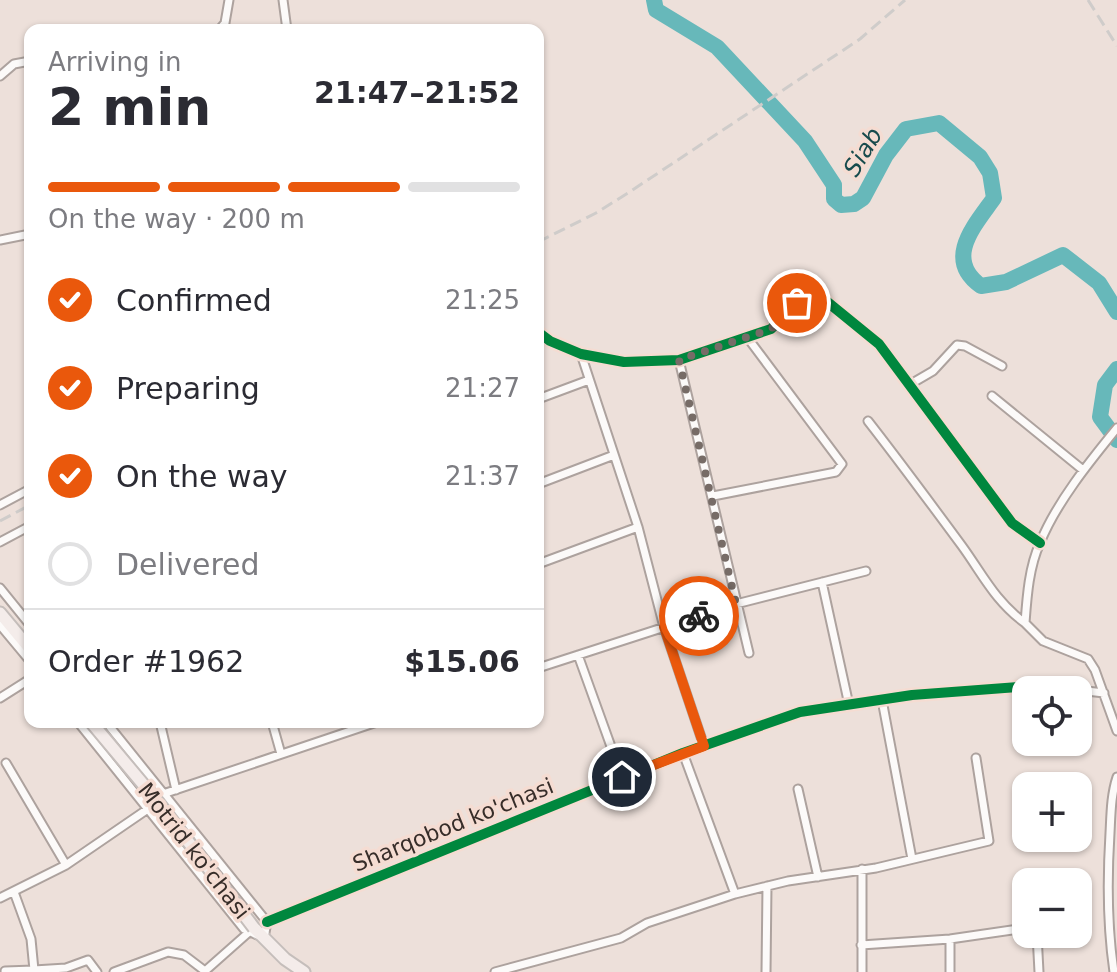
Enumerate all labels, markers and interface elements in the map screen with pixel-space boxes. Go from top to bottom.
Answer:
text: Arriving in [48,47,182,77]
text: 21:47–21:52 [314,75,520,110]
text: 2 min [48,77,211,137]
water label: Siab [838,123,888,181]
text: On the way · 200 m [48,204,305,234]
pin [763,269,831,337]
icon: check [48,278,92,322]
icon: bag [775,281,819,325]
text: Confirmed [116,283,272,318]
text: 21:25 [445,285,520,315]
icon: check [48,366,92,410]
text: Preparing [116,371,260,406]
text: 21:27 [445,373,520,403]
icon: check [48,454,92,498]
text: On the way [116,459,288,494]
text: 21:37 [445,461,520,491]
text: Delivered [116,547,260,582]
courier [659,576,739,656]
icon: bike [677,594,721,638]
text: Order #1962 [48,644,244,679]
text: $15.06 [404,644,520,679]
map controls [1012,676,1092,948]
button: locate [1012,676,1092,756]
pin [588,743,656,811]
icon: home [600,755,644,799]
button: + [1012,772,1092,852]
street label: Sharqobod ko'chasi [349,773,557,877]
street label: Motrid ko'chasi [133,778,255,924]
button: − [1012,868,1092,948]

